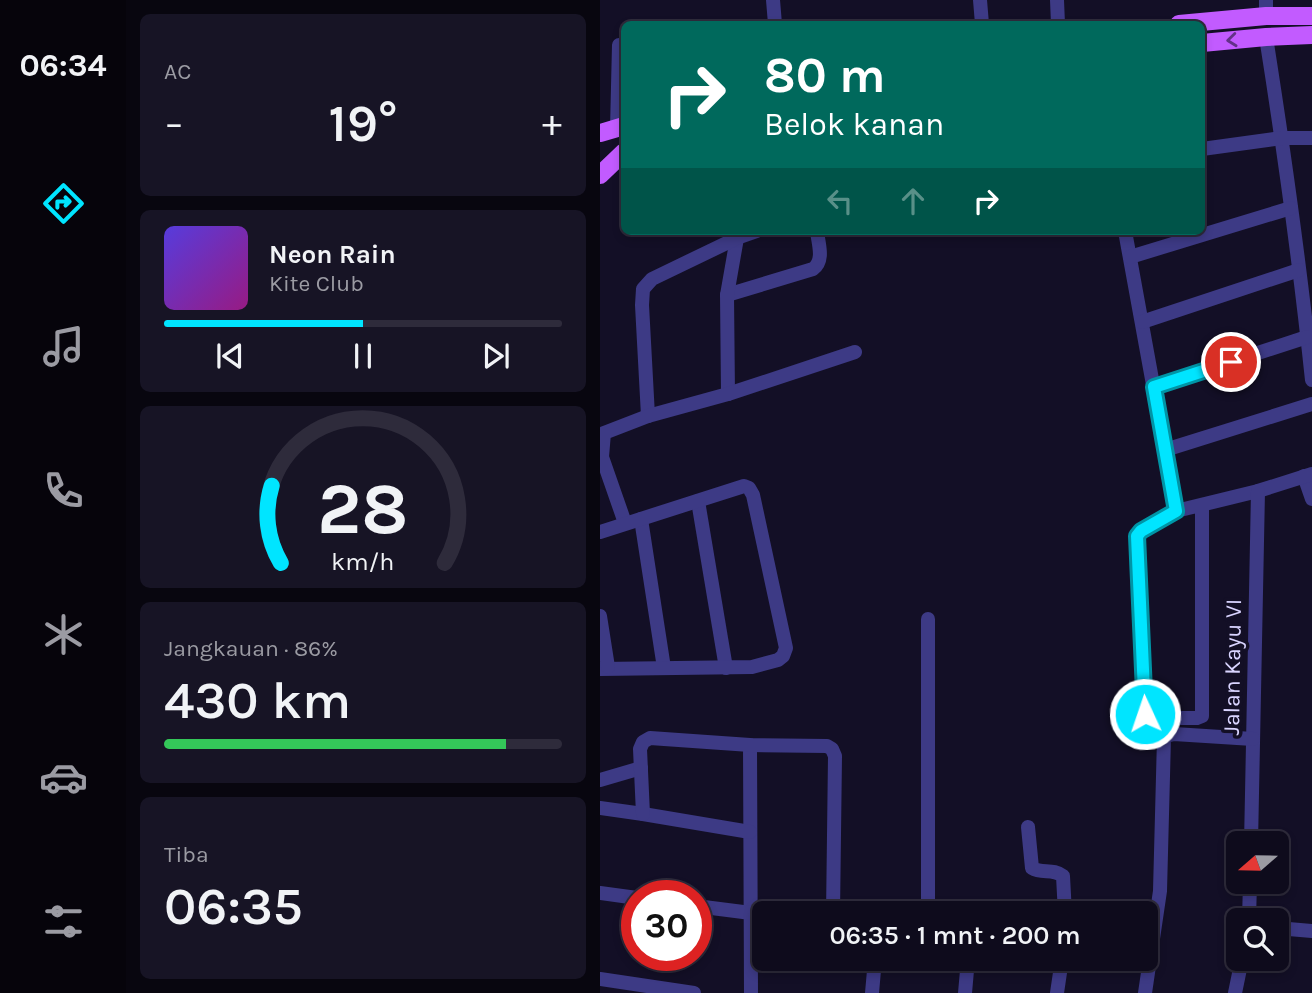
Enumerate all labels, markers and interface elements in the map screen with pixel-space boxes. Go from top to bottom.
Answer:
one-way arrow [1227,32,1238,47]
text: 06:34 [19,47,107,84]
text: 80 m [764,47,886,104]
icon: right [649,49,740,140]
text: AC [164,58,191,85]
text: 19° [329,93,397,154]
text: − [164,101,184,146]
text: + [542,101,562,146]
text: Belok kanan [764,106,944,143]
icon: directions [39,179,88,228]
icon: left [821,182,859,220]
icon: ahead [894,182,932,220]
icon: right [967,182,1005,220]
text: Neon Rain [269,239,396,270]
text: Kite Club [269,270,364,297]
icon: music [39,322,88,371]
pin [1201,332,1261,392]
icon: previous [211,337,249,375]
icon: pause [344,337,382,375]
icon: next [477,337,515,375]
icon: arrive [1212,343,1250,381]
icon: phone [39,466,88,515]
text: 28 [317,466,409,551]
text: km/h [331,546,395,575]
street label: Jalan Kayu VI [1218,599,1247,735]
icon: climate [39,610,88,659]
text: Jangkauan · 86% [164,635,338,662]
text: 430 km [164,670,351,731]
position arrow [1108,677,1182,751]
icon: car [39,753,88,802]
north arrow [1226,831,1290,894]
map controls [1226,831,1289,971]
text: Tiba [164,841,209,868]
text: 06:35 [164,876,303,937]
speed limit sign: 30 [621,880,712,971]
icon: filters [39,897,88,946]
button: search [1226,908,1289,971]
text: 06:35 · 1 mnt · 200 m [829,920,1081,951]

